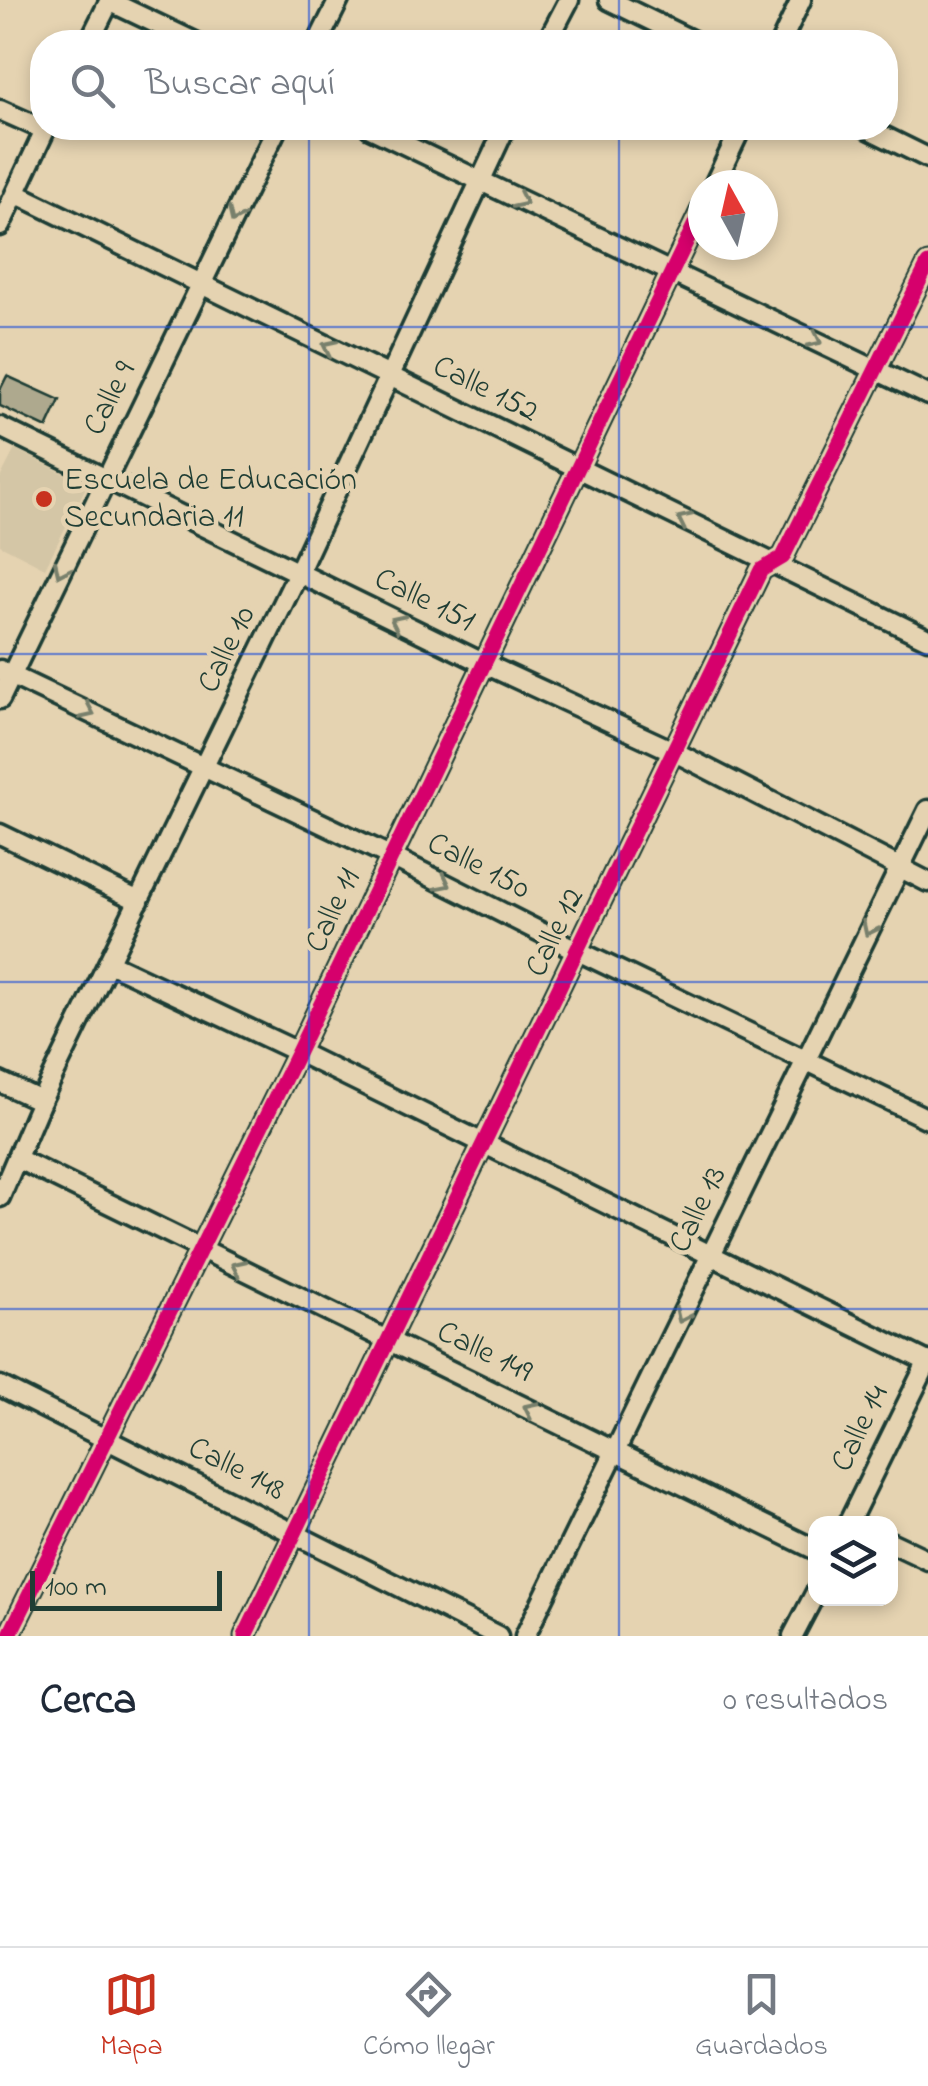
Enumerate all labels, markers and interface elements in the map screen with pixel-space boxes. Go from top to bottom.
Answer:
search box [30,30,898,140]
text: Buscar aquí [145,57,335,113]
icon: search [65,58,120,113]
north arrow [688,170,778,260]
one-way arrow [511,188,529,208]
one-way arrow [228,205,248,223]
one-way arrow [804,327,822,347]
one-way arrow [322,340,340,359]
street label: Calle 152 [424,344,546,436]
street label: Calle 9 [72,353,150,444]
place label: Escuela de Educación Secundaria 11 [64,458,357,542]
marker: Escuela de Educación Secundaria 11 [33,488,55,510]
one-way arrow [677,513,695,532]
street label: Calle 151 [366,557,482,645]
one-way arrow [54,560,74,578]
street label: Calle 10 [187,598,269,702]
one-way arrow [390,614,408,634]
one-way arrow [78,700,96,720]
street label: Calle 150 [418,821,538,913]
street label: Calle 11 [294,861,374,961]
one-way arrow [434,871,452,890]
street label: Calle 12 [514,880,598,986]
one-way arrow [862,919,882,937]
street label: Calle 13 [658,1159,740,1261]
one-way arrow [230,1260,248,1279]
one-way arrow [674,1306,694,1324]
street label: Calle 149 [428,1310,540,1396]
street label: Calle 14 [820,1378,902,1480]
one-way arrow [522,1401,540,1421]
street label: Calle 148 [179,1426,293,1514]
map controls [808,1516,898,1606]
button: layers [808,1516,898,1606]
scale bar [30,1566,222,1610]
text: 100 m [45,1568,107,1609]
text: Cerca [40,1671,136,1732]
text: 0 resultados [723,1678,888,1725]
tab: Mapa [100,1967,163,2068]
tab: Cómo llegar [363,1967,495,2068]
tab: Guardados [695,1967,828,2068]

